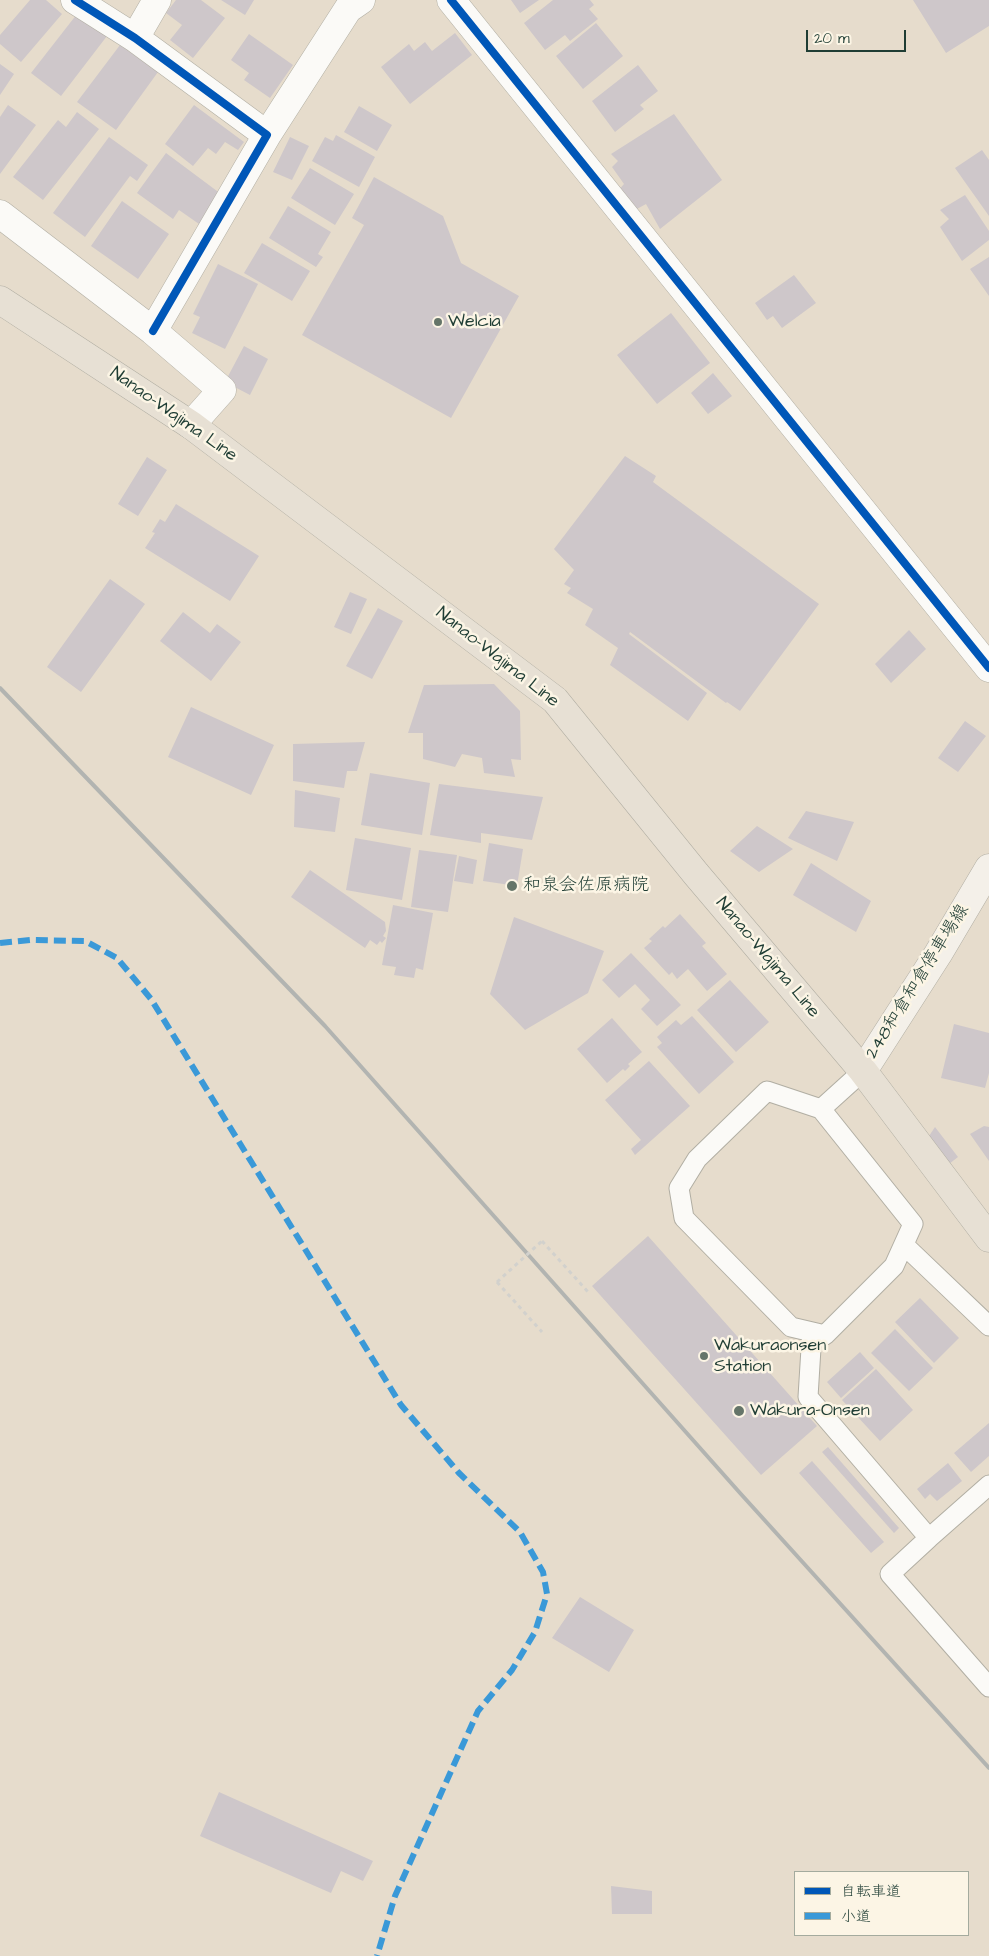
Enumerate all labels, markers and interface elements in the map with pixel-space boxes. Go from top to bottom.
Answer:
scale bar [809,20,909,52]
text: 20 m [814,28,850,49]
place label: Welcia [448,311,501,333]
marker: Welcia [432,316,444,328]
street label: Nanao-Wajima Line [105,363,241,467]
street label: Nanao-Wajima Line [431,603,563,713]
place label: 和泉会佐原病院 [523,875,649,897]
marker: 和泉会佐原病院 [505,879,519,893]
street label: Nanao-Wajima Line [710,893,824,1023]
street label: 248和倉和倉停車場線 [862,901,974,1063]
place label: Wakuraonsen Station [714,1335,826,1378]
marker: Wakuraonsen Station [698,1350,710,1362]
place label: Wakura-Onsen [750,1400,870,1422]
marker: Wakura-Onsen [732,1404,746,1418]
legend [794,1871,969,1936]
text: 自転車道 [841,1881,901,1902]
text: 小道 [841,1906,871,1927]

